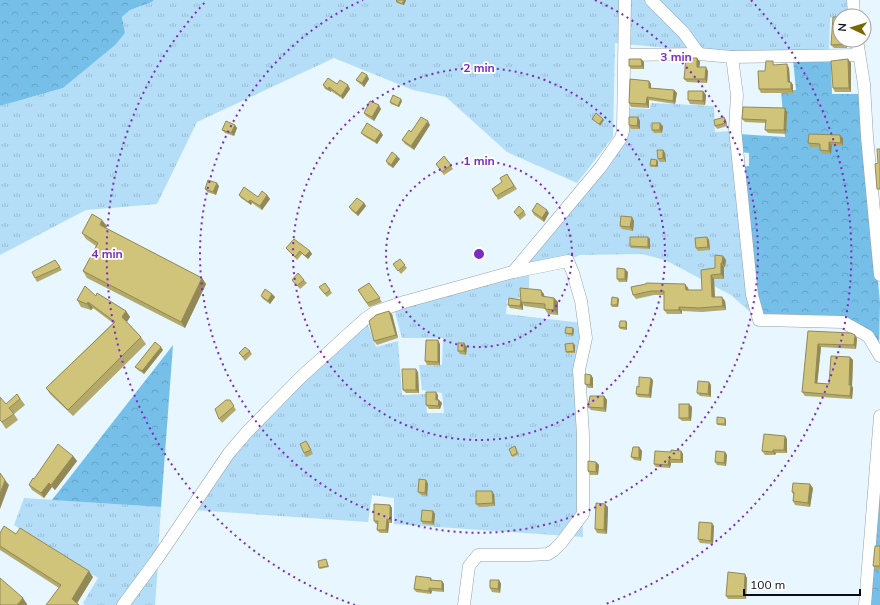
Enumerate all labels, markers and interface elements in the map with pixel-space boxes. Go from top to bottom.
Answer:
north arrow [832,8,872,48]
text: N [835,23,849,32]
text: 3 min [660,49,692,64]
text: 2 min [463,60,495,75]
text: 1 min [463,153,495,168]
text: 4 min [91,246,123,261]
centre of rings [472,247,486,261]
scale bar [744,571,860,597]
text: 100 m [750,577,785,592]

